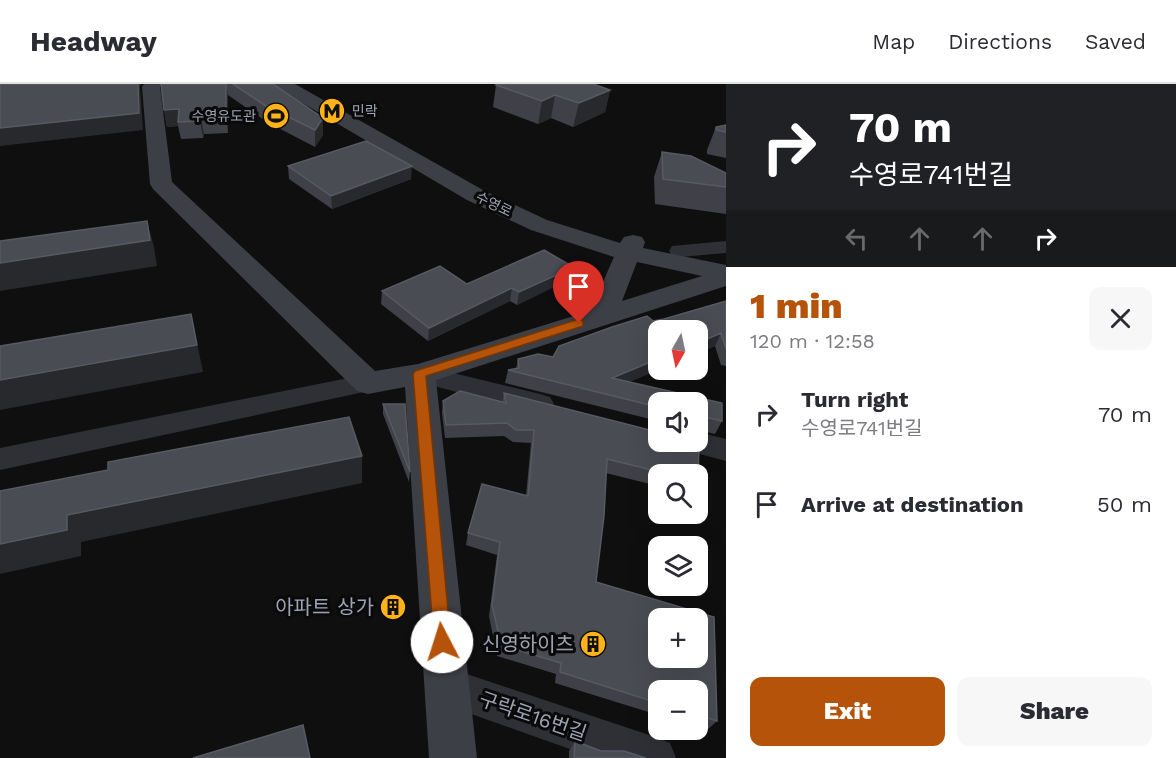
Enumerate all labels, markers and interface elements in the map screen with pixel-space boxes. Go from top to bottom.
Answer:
text: Headway [30,25,157,58]
text: Map [872,29,915,54]
text: Directions [948,29,1052,54]
text: Saved [1085,29,1146,54]
metro station icon: 민락 [317,96,347,126]
sports icon: 수영유도관 [261,101,291,131]
place label: 민락 [352,103,378,119]
text: 70 m [849,103,952,152]
place label: 수영유도관 [192,108,256,124]
icon: right [750,108,828,186]
text: 수영로741번길 [849,159,1013,191]
street label: 수영로 [473,188,515,220]
icon: left [840,222,873,255]
icon: ahead [903,222,936,255]
icon: ahead [966,222,999,255]
icon: right [1029,222,1062,255]
pin [553,261,604,323]
icon: arrive [562,270,595,303]
text: 1 min [750,285,843,327]
button: close [1089,287,1152,350]
north arrow [648,320,708,380]
map controls [648,320,708,740]
text: 120 m · 12:58 [750,329,875,353]
text: Turn right [801,387,908,412]
button: sound [648,392,708,452]
icon: right [750,398,783,431]
text: 70 m [1098,402,1152,427]
text: 수영로741번길 [801,416,923,440]
button: search [648,464,708,524]
icon: arrive [750,488,783,521]
text: Arrive at destination [801,492,1024,517]
text: 50 m [1097,492,1152,517]
button: layers [648,536,708,596]
building icon: 아파트 상가 [378,592,408,622]
place label: 아파트 상가 [275,595,374,619]
button: + [648,608,708,668]
position arrow [410,610,474,674]
building icon: 신영하이츠 [578,629,608,659]
place label: 신영하이츠 [482,632,574,656]
button: Exit [750,677,945,746]
button: Share [957,677,1152,746]
button: − [648,680,708,740]
street label: 구락로16번길 [476,686,590,746]

